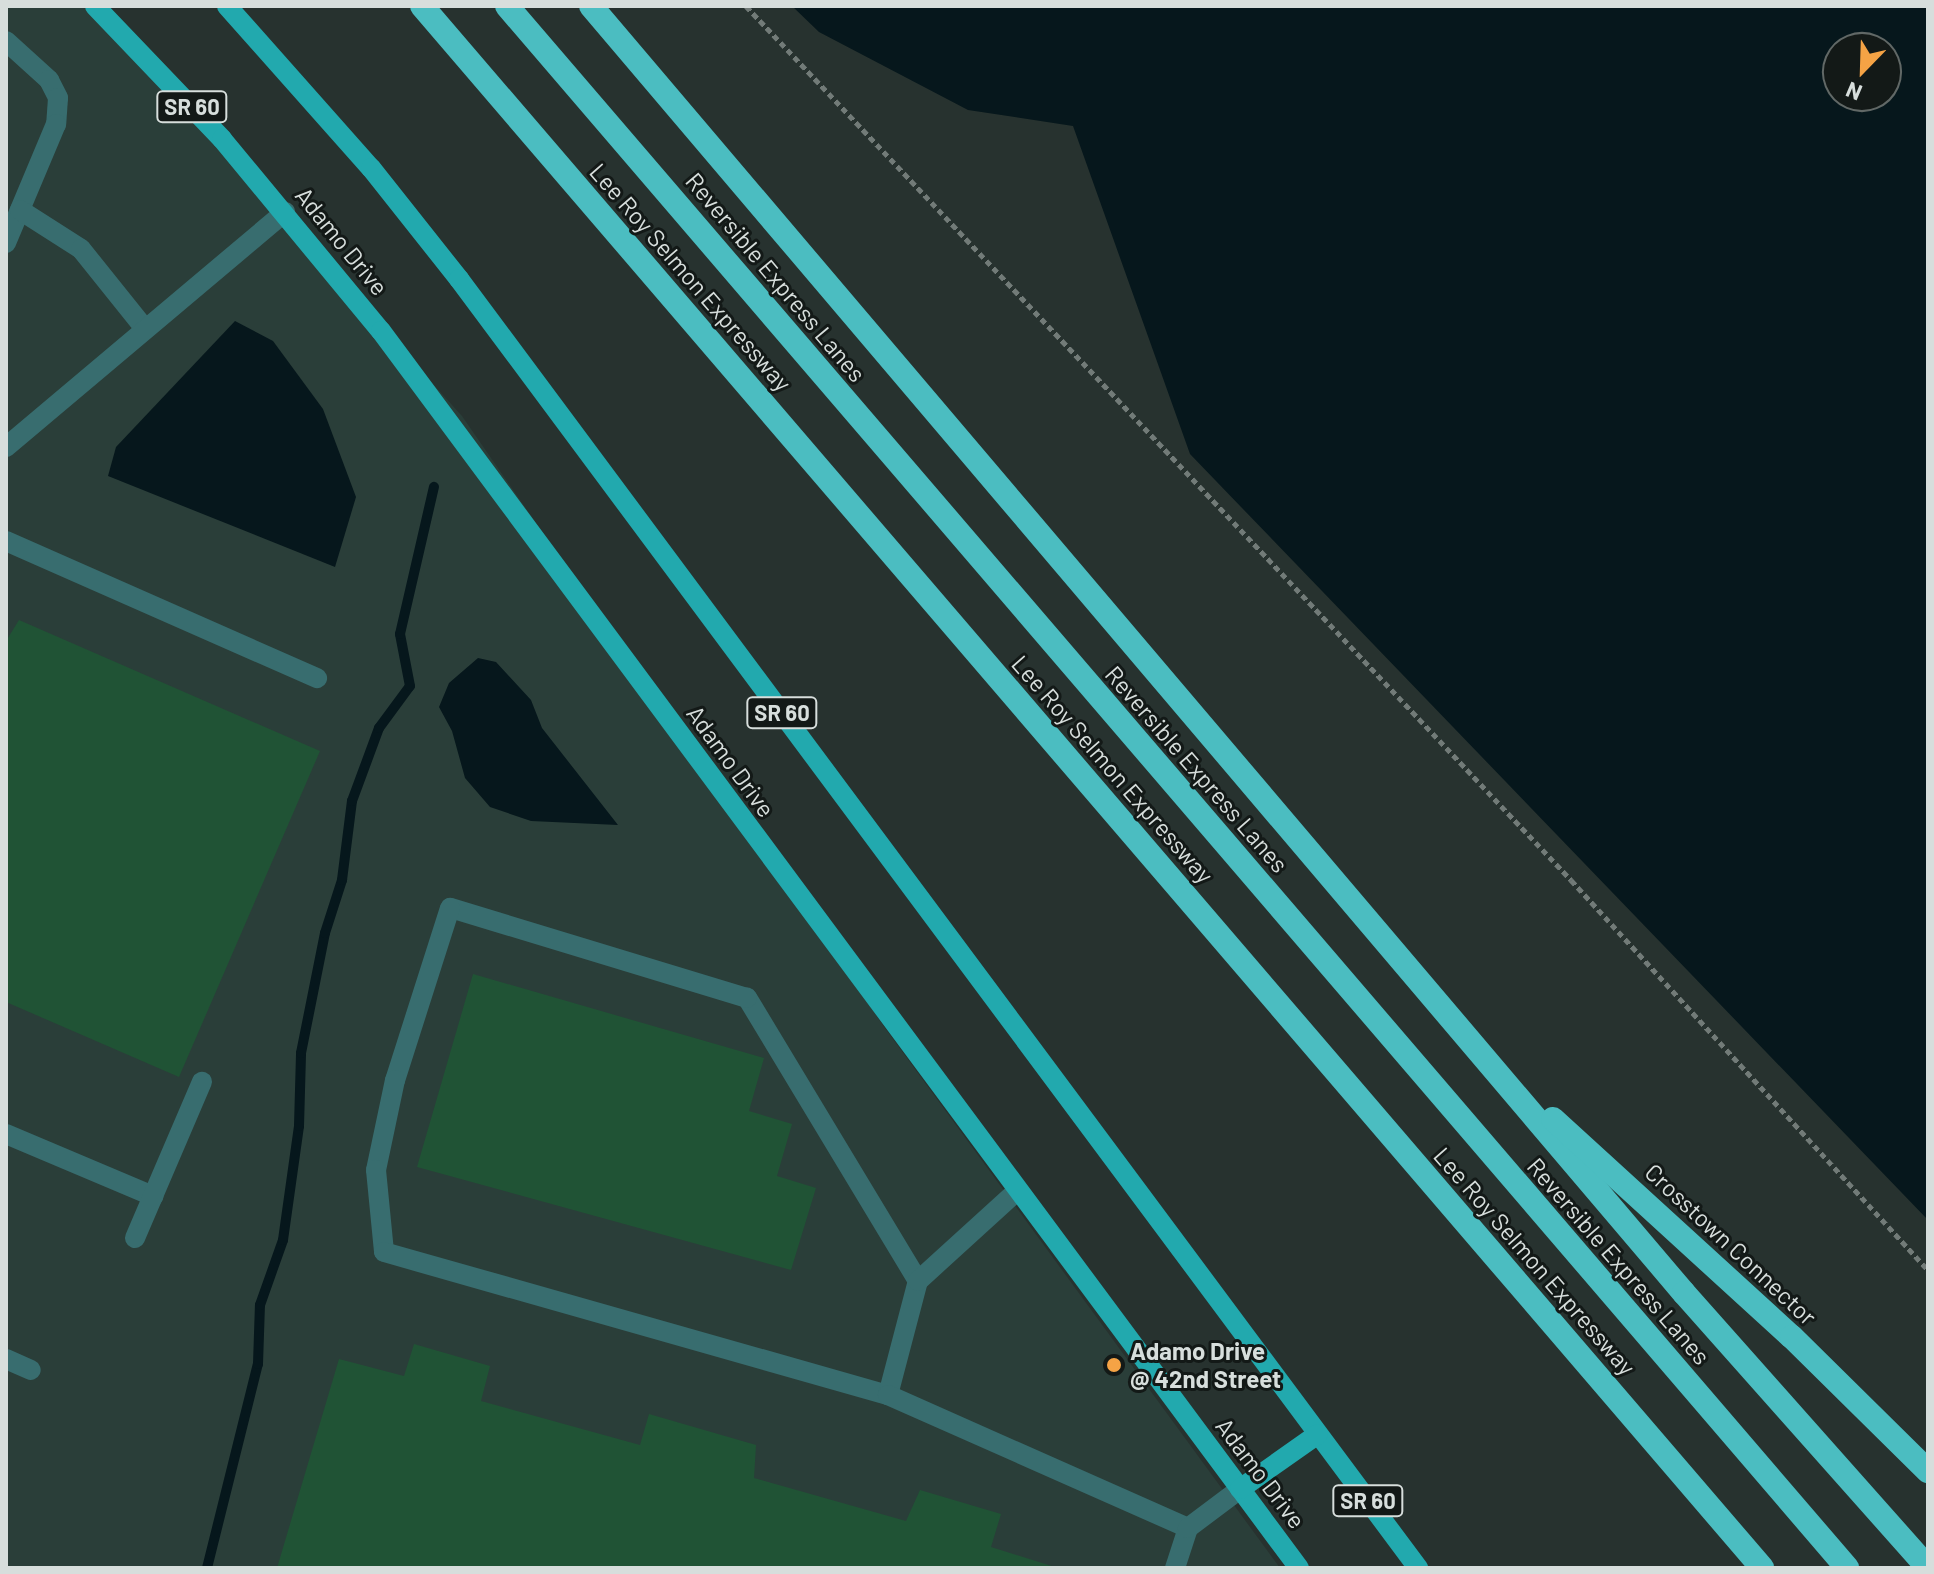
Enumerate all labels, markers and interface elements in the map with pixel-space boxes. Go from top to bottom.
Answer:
north arrow [1822,32,1902,112]
text: N [1842,77,1865,107]
road number: SR 60 [156,89,228,125]
street label: Lee Roy Selmon Expressway [584,157,798,397]
street label: Reversible Express Lanes [680,167,872,387]
street label: Adamo Drive [290,181,394,301]
street label: Lee Roy Selmon Expressway [1006,649,1220,889]
street label: Reversible Express Lanes [1099,660,1295,878]
road number: SR 60 [746,695,818,731]
street label: Adamo Drive [681,700,781,822]
street label: Lee Roy Selmon Expressway [1428,1141,1642,1381]
street label: Reversible Express Lanes [1521,1152,1717,1370]
street label: Crosstown Connector [1639,1157,1823,1331]
place label: Adamo Drive @ 42nd Street [1130,1337,1281,1393]
marker: Adamo Drive @ 42nd Street [1105,1356,1123,1374]
street label: Adamo Drive [1210,1412,1312,1534]
road number: SR 60 [1332,1483,1404,1519]

